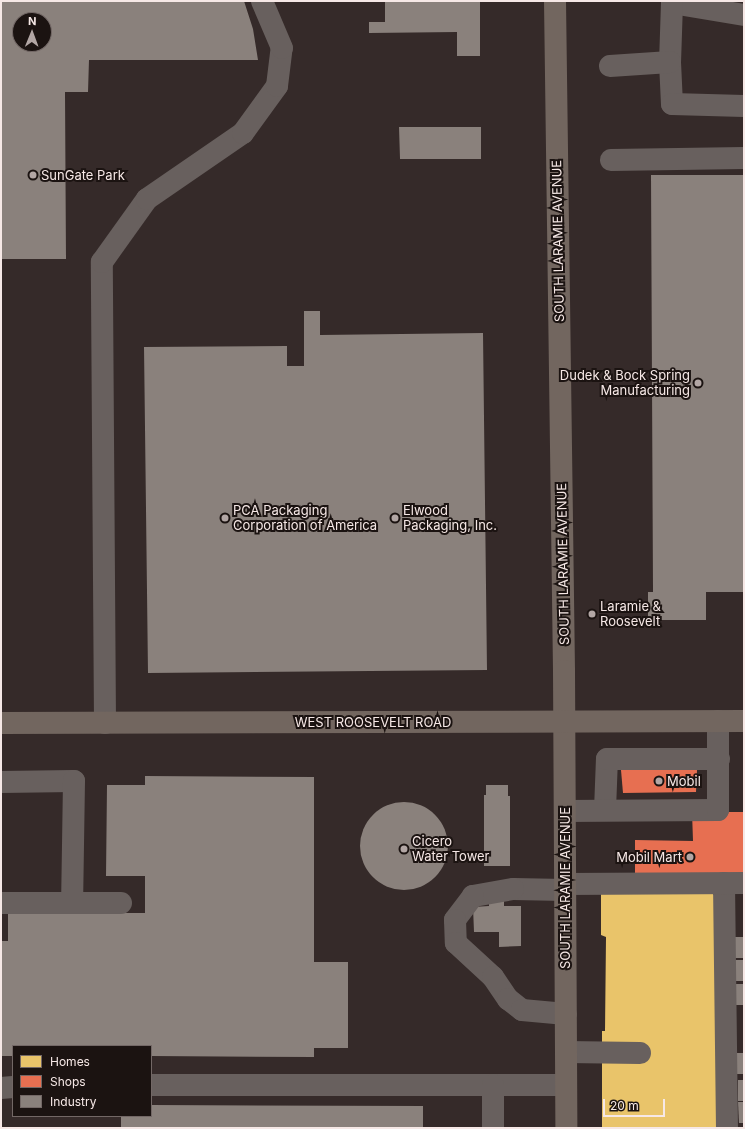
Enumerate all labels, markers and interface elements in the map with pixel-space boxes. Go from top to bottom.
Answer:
north arrow [12,12,52,52]
text: N [28,14,37,28]
street label: SOUTH LARAMIE AVENUE [549,160,567,322]
place label: SunGate Park [41,167,125,183]
marker: SunGate Park [28,170,38,180]
place label: Dudek & Bock Spring Manufacturing [560,368,690,399]
marker: Dudek & Bock Spring Manufacturing [693,378,703,388]
street label: SOUTH LARAMIE AVENUE [554,483,572,645]
place label: PCA Packaging Corporation of America [233,503,377,534]
place label: Elwood Packaging, Inc. [403,503,497,534]
marker: PCA Packaging Corporation of America [220,513,230,523]
marker: Elwood Packaging, Inc. [390,513,400,523]
place label: Laramie & Roosevelt [600,599,661,630]
marker: Laramie & Roosevelt [587,609,597,619]
street label: WEST ROOSEVELT ROAD [295,714,451,730]
place label: Mobil [667,773,701,789]
marker: Mobil [654,776,664,786]
street label: SOUTH LARAMIE AVENUE [557,807,573,969]
place label: Cicero Water Tower [412,834,490,865]
marker: Cicero Water Tower [399,844,409,854]
place label: Mobil Mart [616,849,682,865]
marker: Mobil Mart [685,852,695,862]
legend [12,1045,152,1117]
text: Homes [50,1054,90,1069]
text: Shops [50,1074,86,1089]
scale bar [605,1091,667,1117]
text: Industry [50,1094,96,1109]
text: 20 m [610,1098,639,1113]

